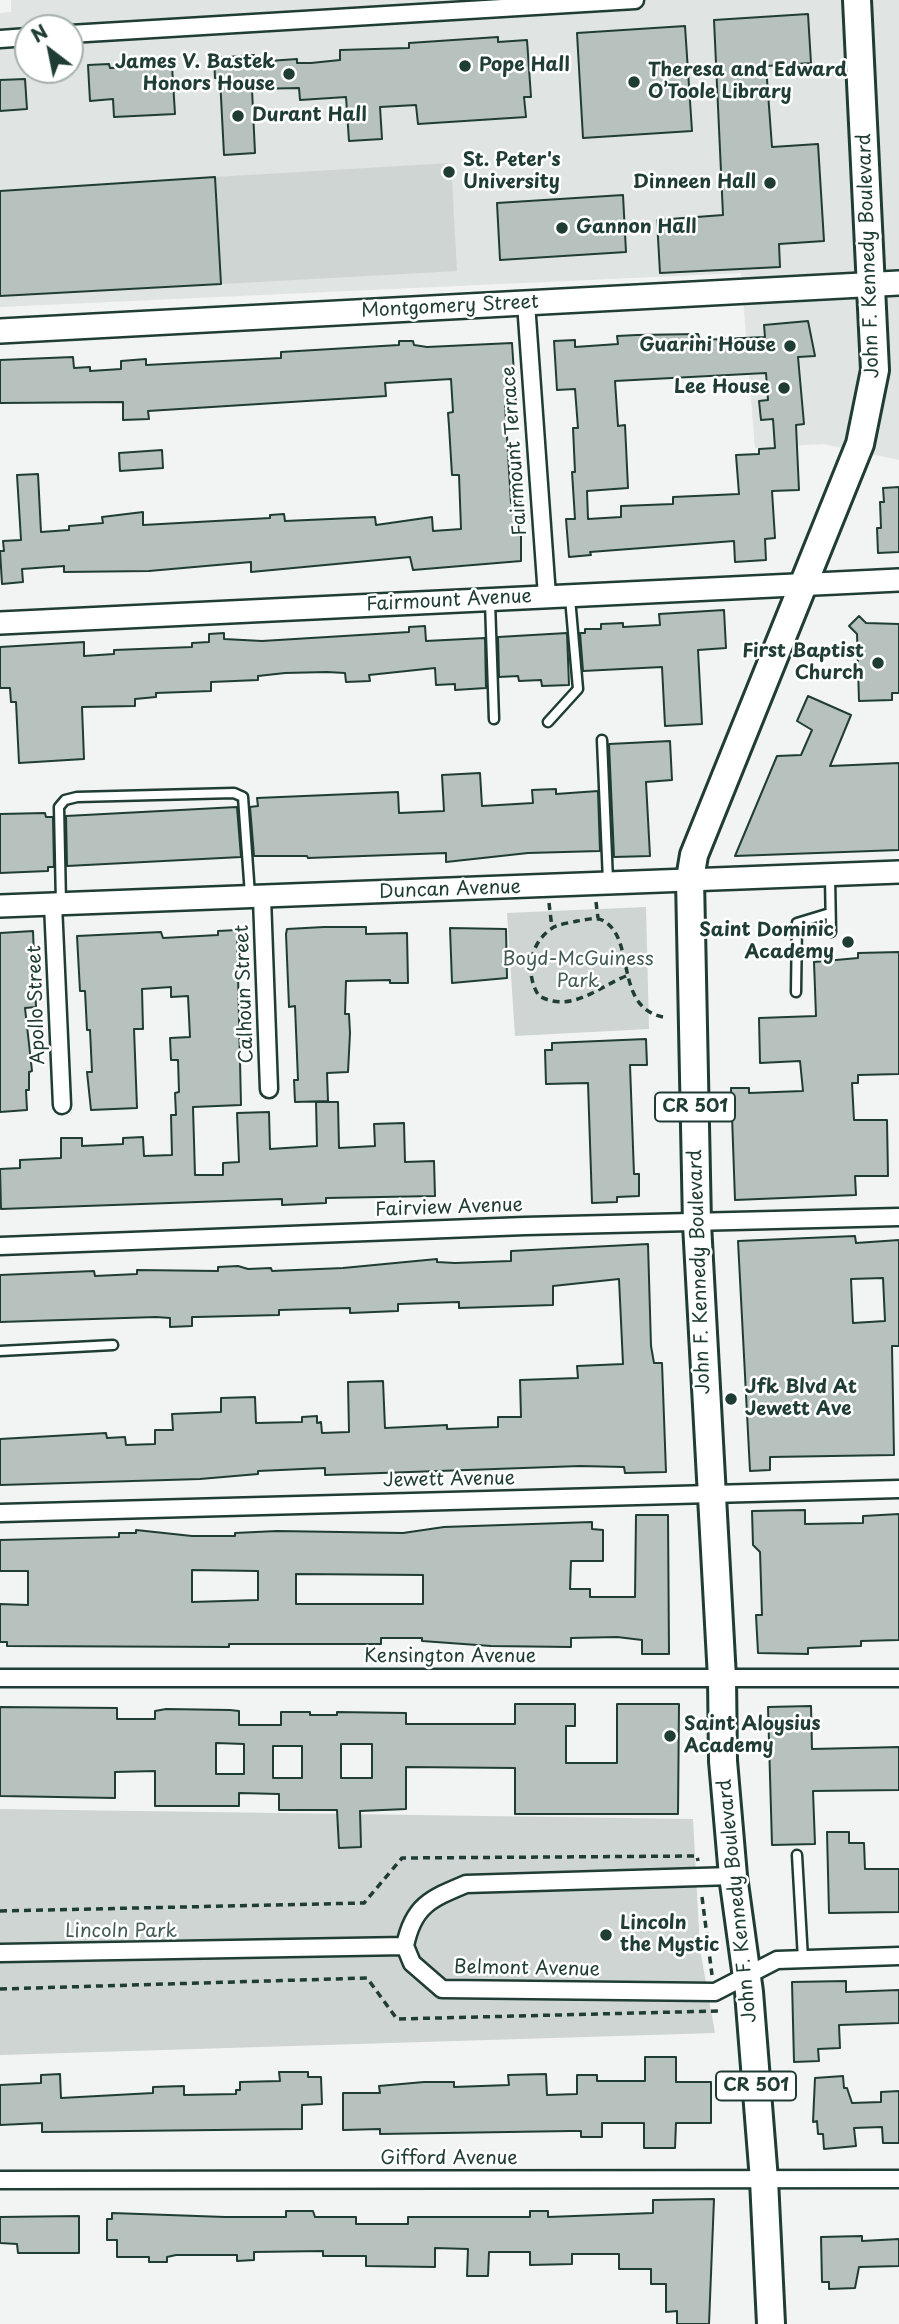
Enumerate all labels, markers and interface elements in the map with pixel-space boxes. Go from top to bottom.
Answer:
north arrow [14,14,84,84]
text: N [25,17,53,49]
place label: James V. Bastek Honors House [115,52,275,96]
place label: Pope Hall [479,55,570,77]
marker: Pope Hall [457,58,473,74]
place label: Theresa and Edward O’Toole Library [648,60,847,104]
marker: James V. Bastek Honors House [281,66,297,82]
marker: Theresa and Edward O’Toole Library [626,74,642,90]
place label: Durant Hall [252,105,367,127]
marker: Durant Hall [230,108,246,124]
street label: John F. Kennedy Boulevard [853,133,885,379]
place label: St. Peter's University [463,150,560,194]
marker: St. Peter's University [441,164,457,180]
place label: Dinneen Hall [633,172,756,194]
marker: Dinneen Hall [762,175,778,191]
place label: Gannon Hall [576,217,696,239]
marker: Gannon Hall [554,220,570,236]
street label: Montgomery Street [361,291,539,323]
place label: Guarini House [639,335,776,357]
marker: Guarini House [782,338,798,354]
street label: Fairmount Terrace [498,366,532,536]
place label: Lee House [674,377,770,399]
marker: Lee House [776,380,792,396]
street label: Fairmount Avenue [366,585,532,617]
place label: First Baptist Church [742,641,864,685]
marker: First Baptist Church [870,655,886,671]
street label: Duncan Avenue [379,876,521,904]
place label: Saint Dominic Academy [699,920,834,964]
street label: Calhoun Street [231,924,259,1064]
marker: Saint Dominic Academy [840,934,856,950]
street label: Apollo Street [24,945,50,1065]
park label: Boyd-McGuiness Park [502,949,654,993]
road number: CR 501 [655,1092,735,1122]
street label: John F. Kennedy Boulevard [684,1149,716,1395]
street label: Fairview Avenue [375,1194,523,1222]
place label: Jfk Blvd At Jewett Ave [745,1377,857,1421]
marker: Jfk Blvd At Jewett Ave [723,1391,739,1407]
street label: Jewett Avenue [383,1467,515,1493]
street label: Kensington Avenue [364,1646,536,1668]
place label: Saint Aloysius Academy [684,1714,821,1758]
marker: Saint Aloysius Academy [662,1728,678,1744]
street label: John F. Kennedy Boulevard [714,1778,762,2024]
place label: Lincoln the Mystic [620,1913,719,1957]
park label: Lincoln Park [65,1921,177,1943]
marker: Lincoln the Mystic [598,1927,614,1943]
street label: Belmont Avenue [454,1956,600,1982]
road number: CR 501 [716,2072,796,2100]
street label: Gifford Avenue [380,2148,518,2170]

